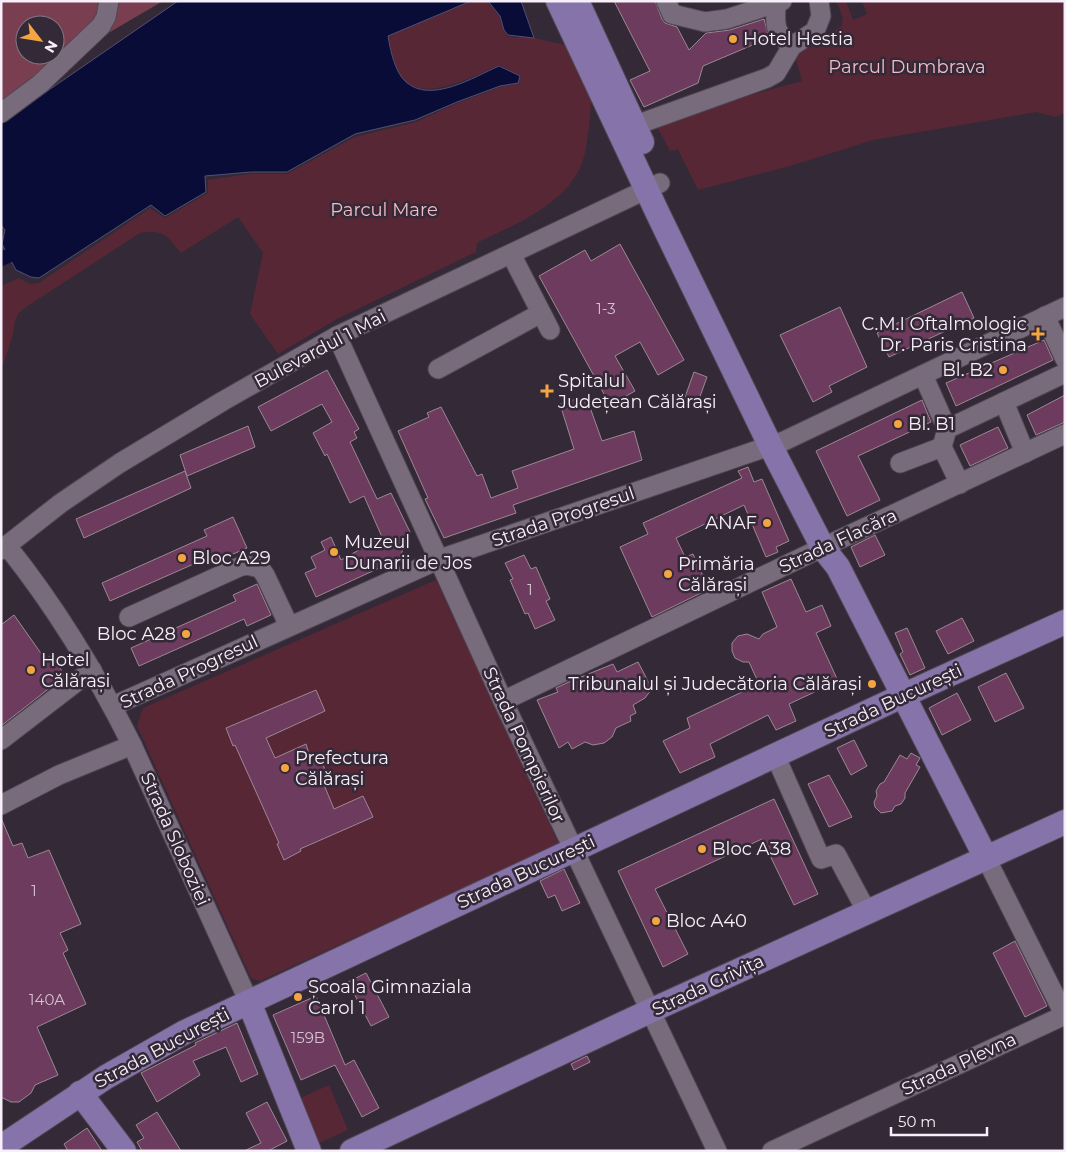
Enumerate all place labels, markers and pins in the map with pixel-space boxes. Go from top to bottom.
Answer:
place label: Hotel Hestia [743,28,853,50]
marker: Hotel Hestia [727,33,739,45]
place label: C.M.I Oftalmologic Dr. Paris Cristina [862,313,1027,356]
marker: C.M.I Oftalmologic Dr. Paris Cristina [1031,327,1045,341]
place label: Bl. B2 [942,359,993,381]
marker: Bl. B2 [997,364,1009,376]
place label: Spitalul Județean Călărași [557,370,717,414]
marker: Spitalul Județean Călărași [540,384,554,398]
place label: Bl. B1 [908,413,955,435]
marker: Bl. B1 [892,418,904,430]
place label: ANAF [705,512,757,534]
marker: ANAF [761,517,773,529]
place label: Muzeul Dunarii de Jos [344,531,472,574]
marker: Muzeul Dunarii de Jos [328,546,340,558]
place label: Bloc A29 [192,547,271,569]
marker: Bloc A29 [176,552,188,564]
place label: Primăria Călărași [678,553,755,597]
marker: Primăria Călărași [662,568,674,580]
place label: Bloc A28 [97,623,176,645]
marker: Bloc A28 [180,628,192,640]
place label: Hotel Călărași [41,649,110,693]
marker: Hotel Călărași [25,664,37,676]
place label: Tribunalul și Judecătoria Călărași [568,673,862,696]
marker: Tribunalul și Judecătoria Călărași [866,678,878,690]
place label: Prefectura Călărași [295,747,389,791]
marker: Prefectura Călărași [279,762,291,774]
place label: Bloc A38 [712,838,791,860]
marker: Bloc A38 [696,843,708,855]
place label: Bloc A40 [666,910,747,932]
marker: Bloc A40 [650,915,662,927]
place label: Școala Gimnaziala Carol 1 [308,976,472,1019]
marker: Școala Gimnaziala Carol 1 [292,991,304,1003]

